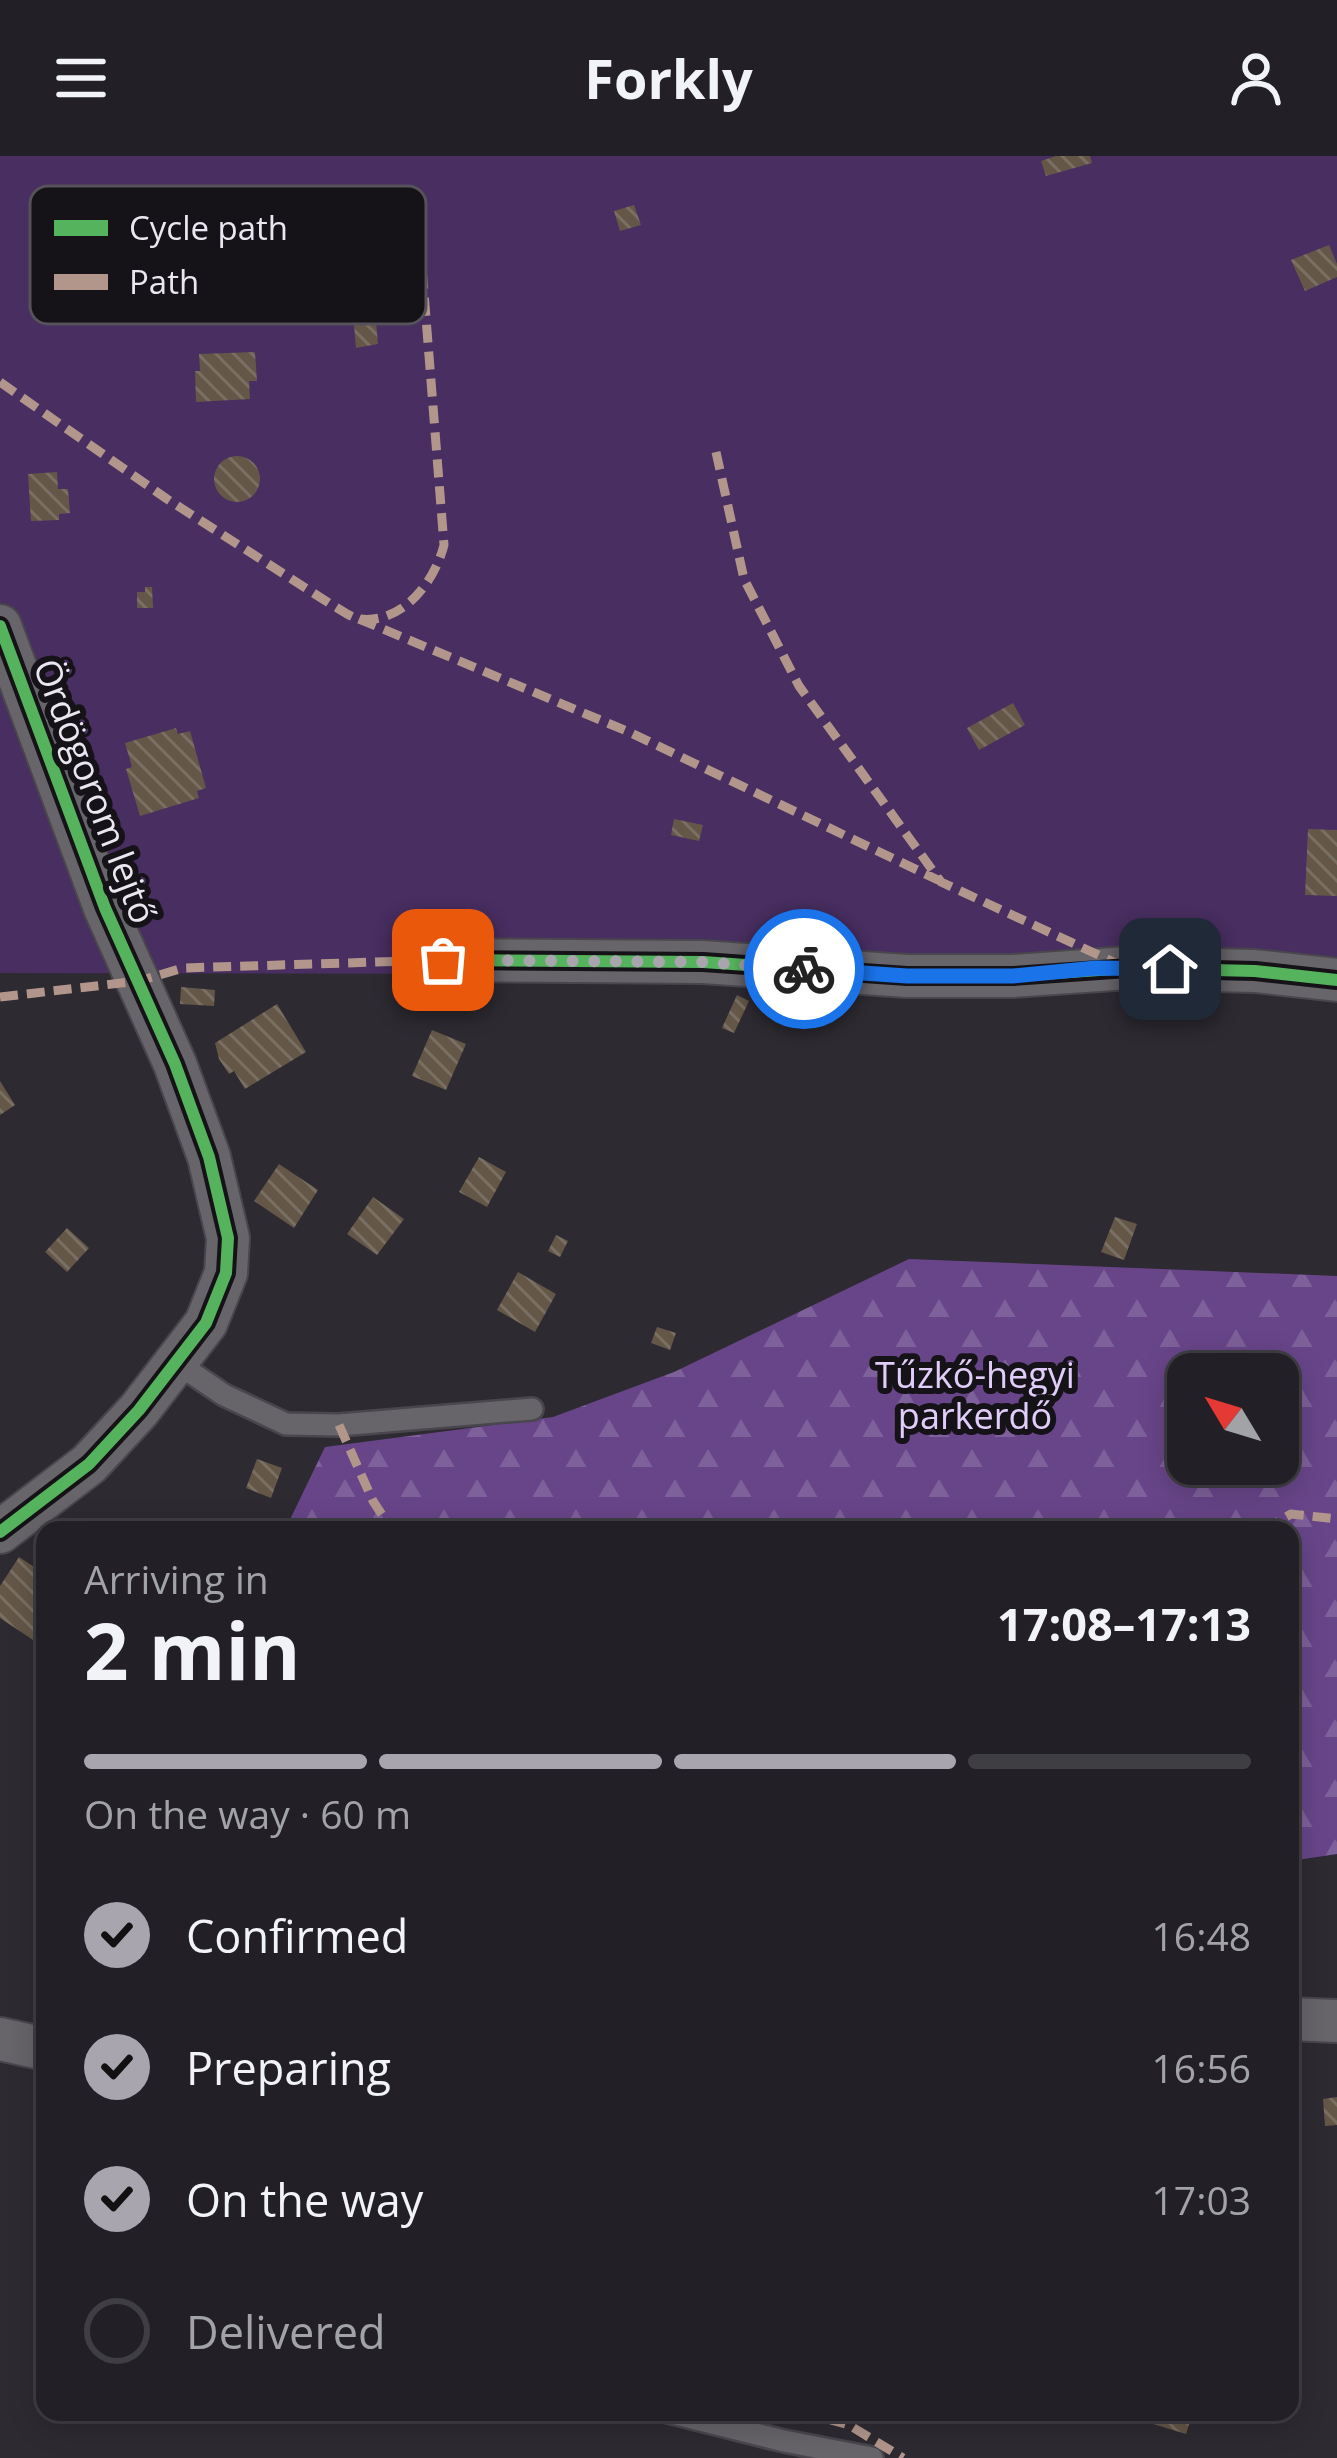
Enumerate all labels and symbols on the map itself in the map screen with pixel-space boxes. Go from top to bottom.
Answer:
legend [30,186,426,324]
text: Cycle path [129,205,288,250]
text: Path [129,259,199,304]
street label: Ördögorom lejtő [23,652,168,930]
pin [392,909,494,1011]
courier [744,909,864,1029]
pin [1119,918,1221,1020]
park label: Tűzkő-hegyi parkerdő [875,1350,1075,1440]
north arrow [1167,1353,1299,1485]

